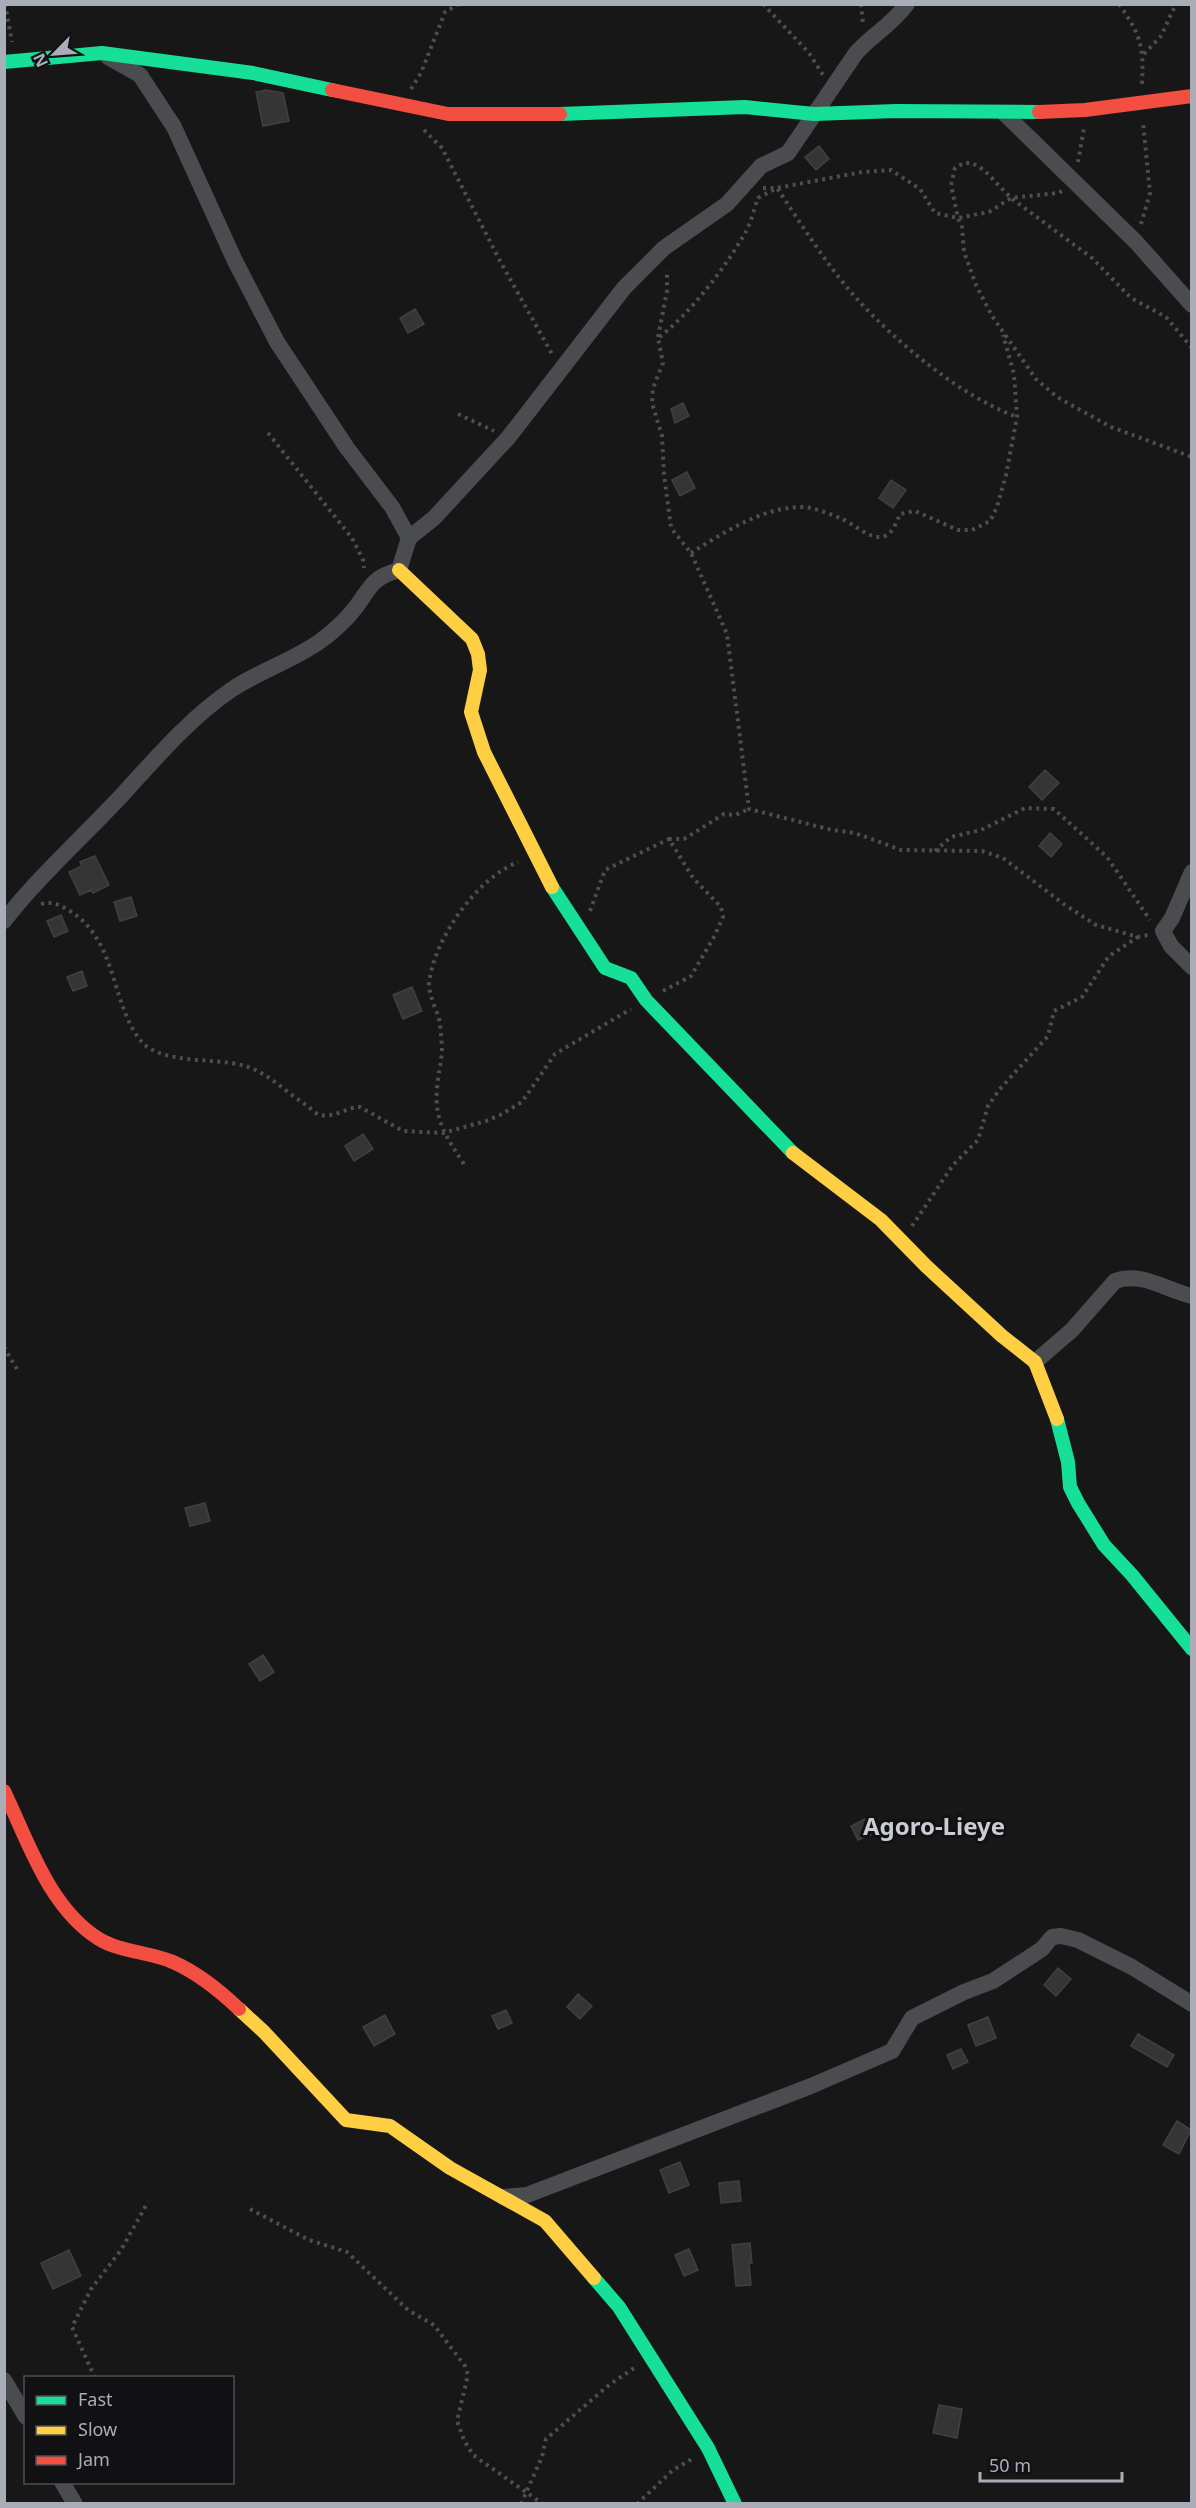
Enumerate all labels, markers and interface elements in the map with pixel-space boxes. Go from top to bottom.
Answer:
north arrow [24,24,84,84]
text: N [28,50,53,71]
district label: Agoro-Lieye [863,1809,1005,1842]
legend [24,2376,234,2484]
text: Fast [78,2387,113,2411]
text: Slow [78,2417,117,2441]
scale bar [980,2445,1122,2483]
text: Jam [76,2447,110,2471]
text: 50 m [989,2453,1031,2477]

